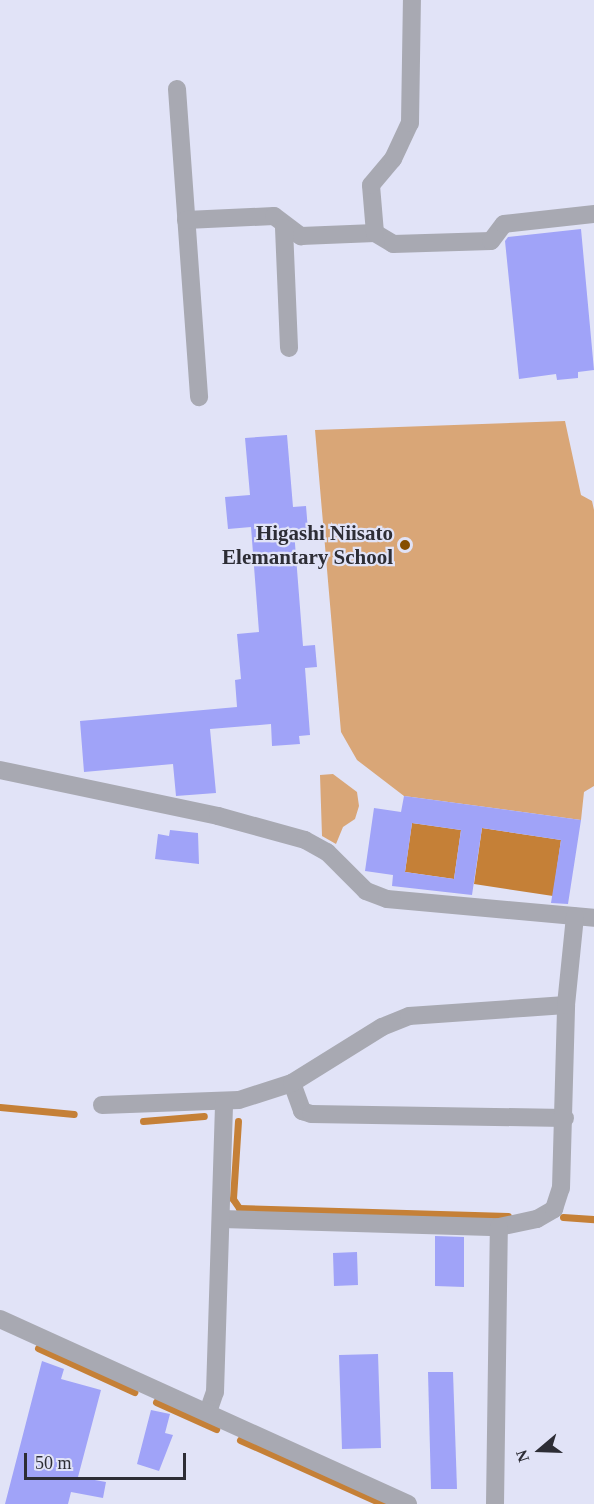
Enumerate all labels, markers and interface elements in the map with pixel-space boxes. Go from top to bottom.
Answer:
place label: Higashi Niisato Elemantary School [222,520,393,570]
marker: Higashi Niisato Elemantary School [398,538,412,552]
north arrow [510,1420,570,1480]
scale bar [27,1441,189,1479]
text: N [513,1448,532,1464]
text: 50 m [35,1453,72,1473]

